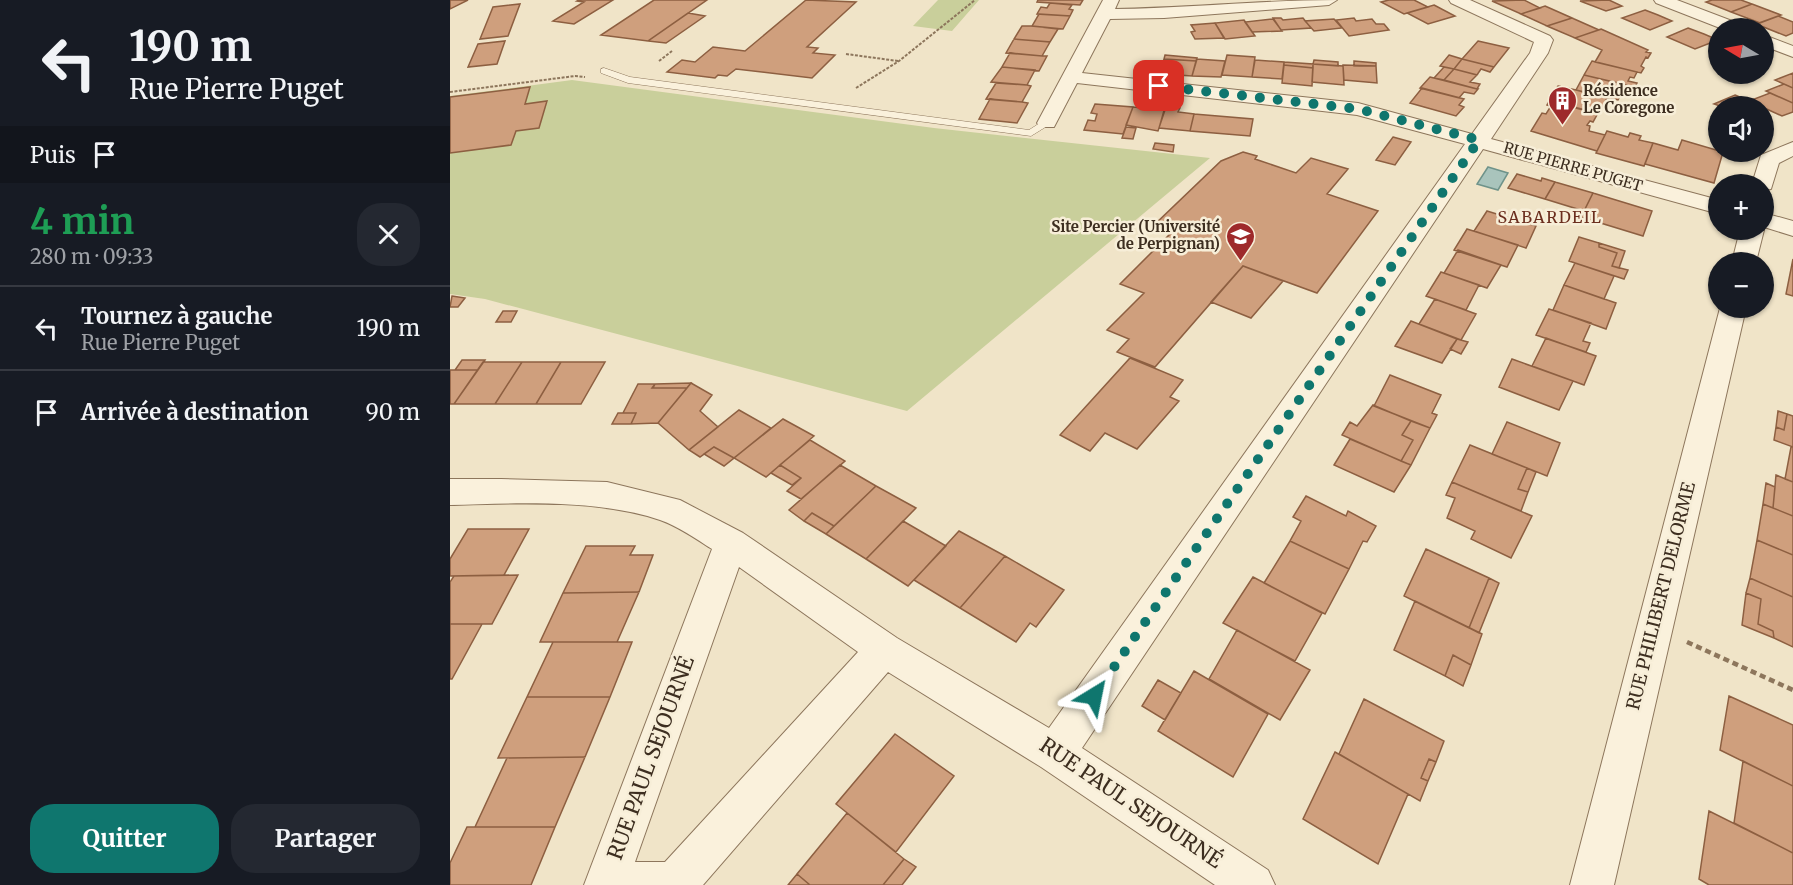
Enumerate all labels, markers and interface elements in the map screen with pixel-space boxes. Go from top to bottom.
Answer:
north arrow [1708,18,1774,84]
map controls [1708,18,1774,318]
text: 190 m [129,20,252,72]
icon: left [30,24,108,102]
pin [1133,60,1184,111]
icon: arrive [1142,69,1175,102]
text: Rue Pierre Puget [129,72,344,106]
place label: Résidence Le Coregone [1583,81,1674,117]
building icon: Résidence Le Coregone [1546,84,1578,126]
button: sound [1708,96,1774,162]
icon: arrive [88,138,121,171]
street label: RUE PIERRE PUGET [1501,138,1646,196]
text: Puis [30,141,76,169]
button: + [1708,174,1774,240]
text: 4 min [30,199,134,244]
button: close [357,203,420,266]
district label: SABARDEIL [1497,207,1603,227]
place label: Site Percier (Université de Perpignan) [1051,217,1220,253]
school or university icon: Site Percier (Université de Perpignan) [1225,220,1257,262]
text: 280 m · 09:33 [30,244,154,269]
button: − [1708,252,1774,318]
text: Tournez à gauche [81,302,272,330]
icon: left [30,312,63,345]
text: 190 m [357,314,420,342]
text: Rue Pierre Puget [81,330,240,355]
icon: arrive [30,396,63,429]
text: Arrivée à destination [81,398,309,426]
text: 90 m [365,398,420,426]
street label: RUE PHILIBERT DELORME [1621,479,1700,712]
street label: RUE PAUL SEJOURNÉ [600,651,700,863]
position arrow [1062,664,1126,728]
street label: RUE PAUL SEJOURNÉ [1035,731,1229,874]
button: Quitter [30,804,219,873]
button: Partager [231,804,420,873]

